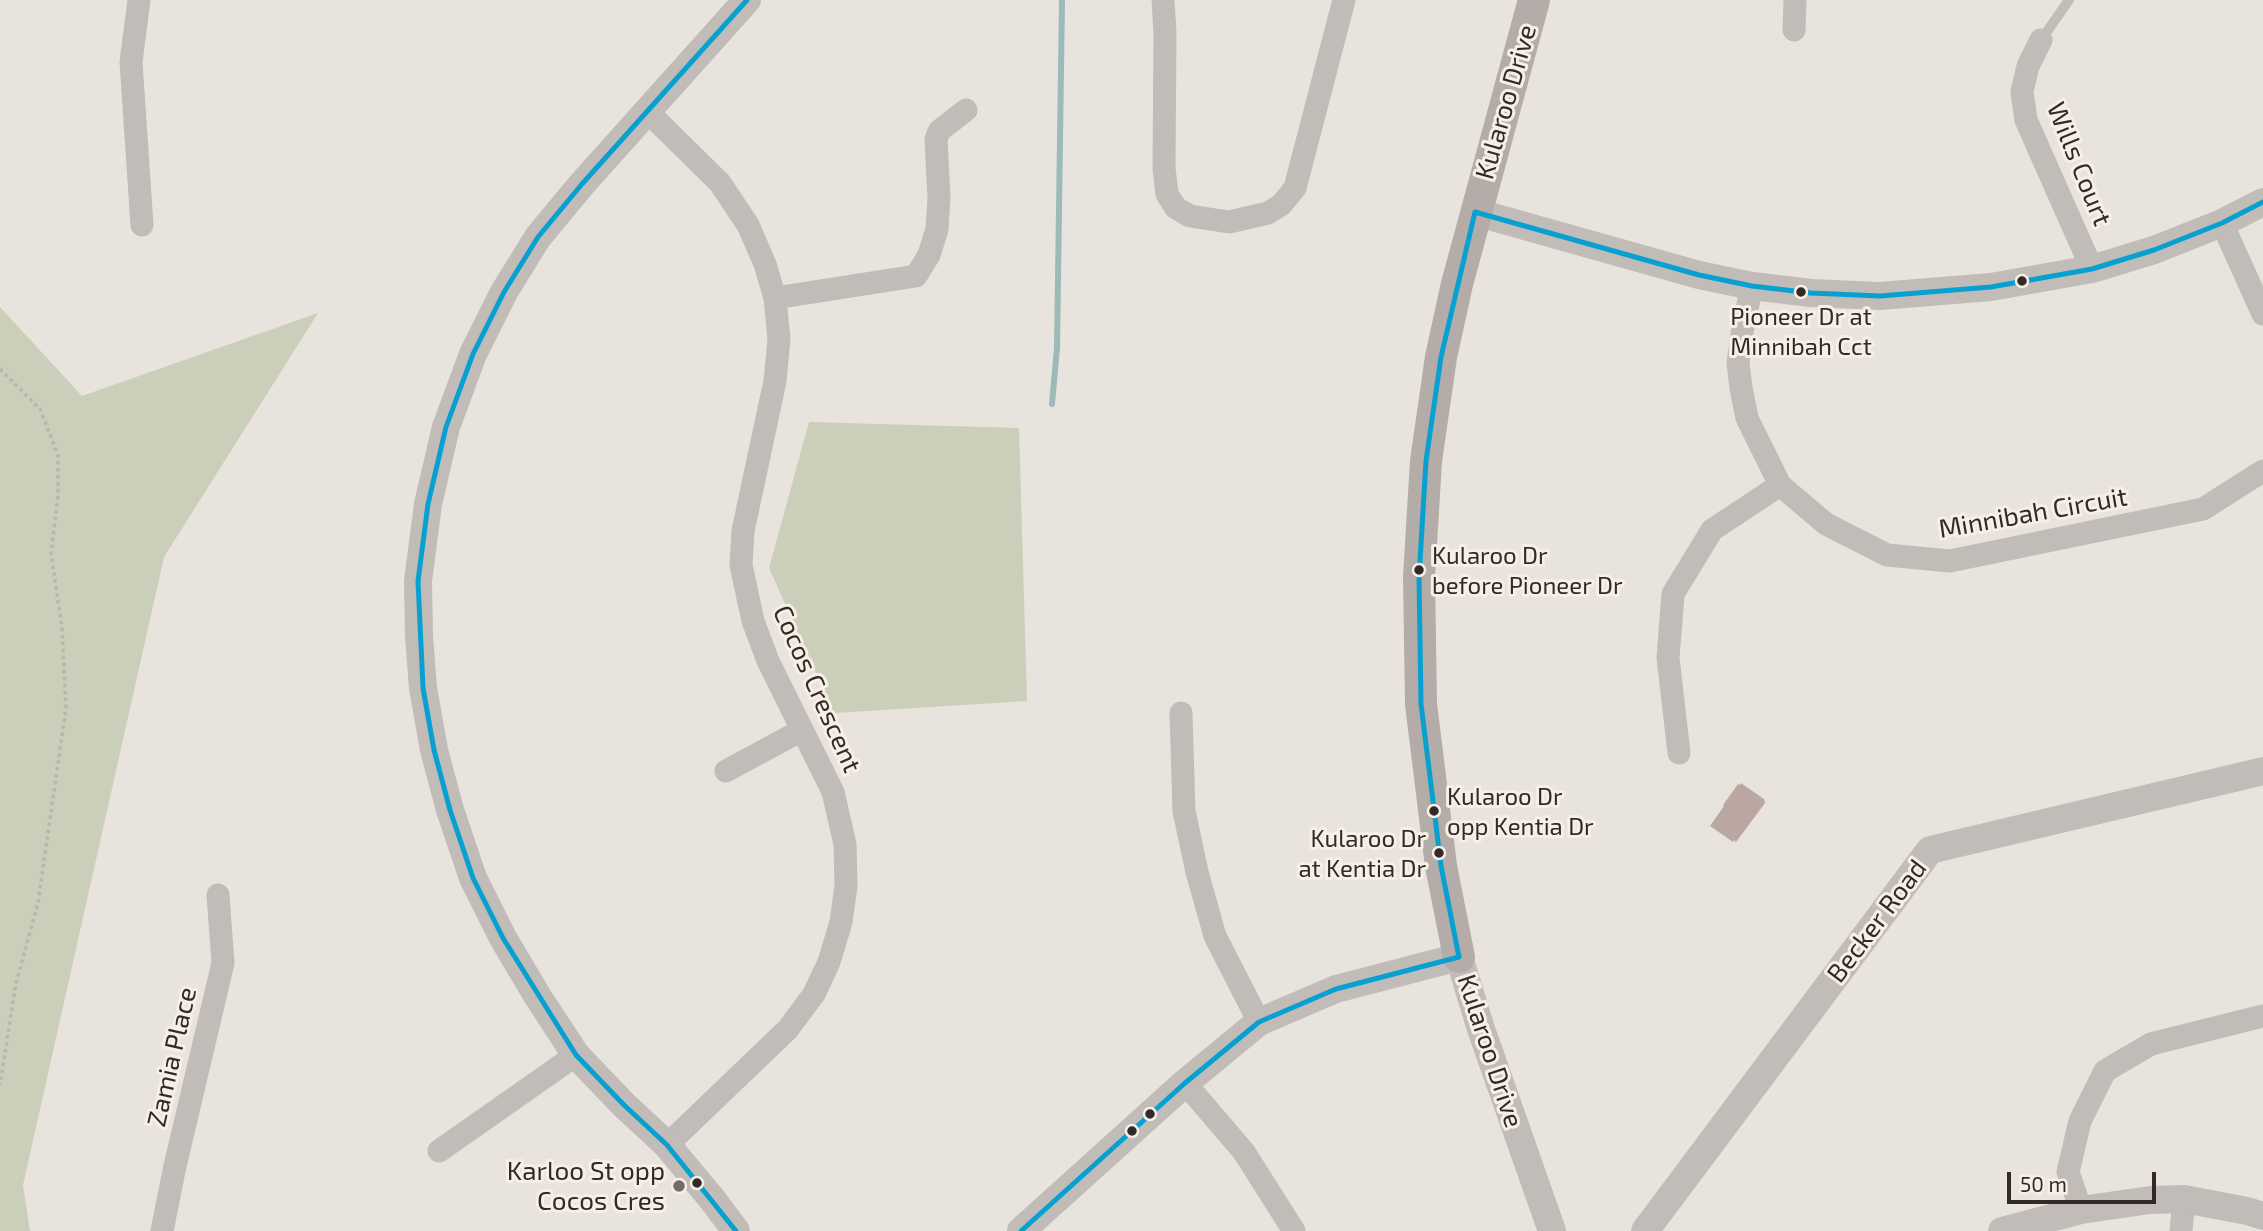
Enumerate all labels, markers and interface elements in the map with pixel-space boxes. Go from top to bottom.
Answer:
street label: Kularoo Drive [1469,21,1543,183]
street label: Wills Court [2040,98,2118,230]
unlabelled marker [2015,274,2029,288]
marker: Pioneer Dr at Minnibah Cct [1794,285,1808,299]
place label: Pioneer Dr at Minnibah Cct [1730,303,1872,359]
street label: Minnibah Circuit [1936,481,2130,545]
place label: Kularoo Dr before Pioneer Dr [1432,542,1623,598]
marker: Kularoo Dr before Pioneer Dr [1412,563,1426,577]
street label: Cocos Crescent [766,601,868,777]
place label: Kularoo Dr opp Kentia Dr [1447,783,1594,839]
marker: Kularoo Dr opp Kentia Dr [1427,804,1441,818]
place label: Kularoo Dr at Kentia Dr [1298,825,1426,881]
marker: Kularoo Dr at Kentia Dr [1432,846,1446,860]
street label: Becker Road [1821,853,1933,989]
street label: Kularoo Drive [1451,970,1529,1132]
street label: Zamia Place [141,984,203,1130]
unlabelled marker [1143,1107,1157,1121]
unlabelled marker [1125,1124,1139,1138]
place label: Karloo St opp Cocos Cres [507,1155,665,1216]
scale bar [2011,1158,2160,1202]
text: 50 m [2020,1171,2067,1196]
unlabelled marker [690,1176,704,1190]
marker: Karloo St opp Cocos Cres [671,1178,687,1194]

